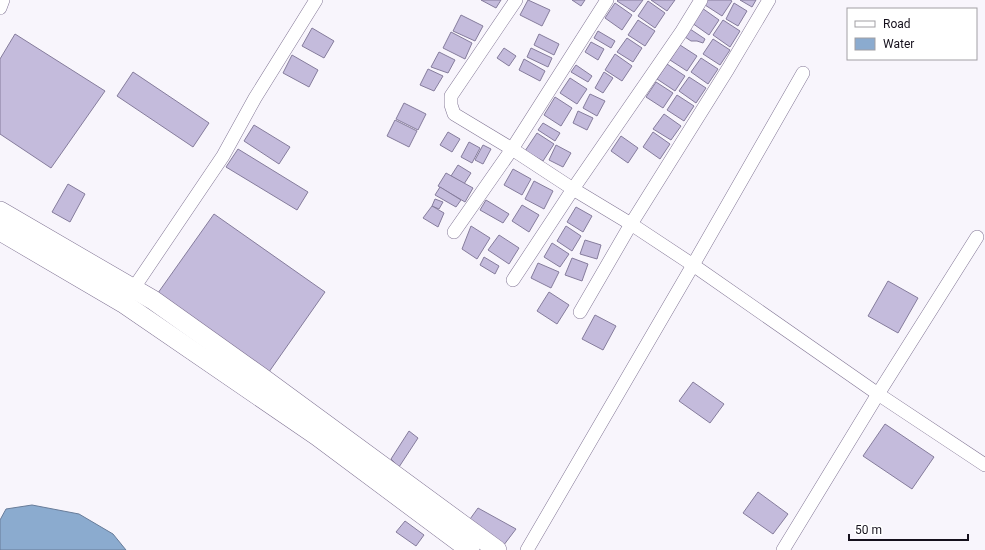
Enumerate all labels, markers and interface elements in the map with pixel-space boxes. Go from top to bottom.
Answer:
legend [847,8,977,60]
text: Road [883,17,911,31]
text: Water [883,37,914,51]
scale bar [849,516,968,542]
text: 50 m [855,523,882,537]

